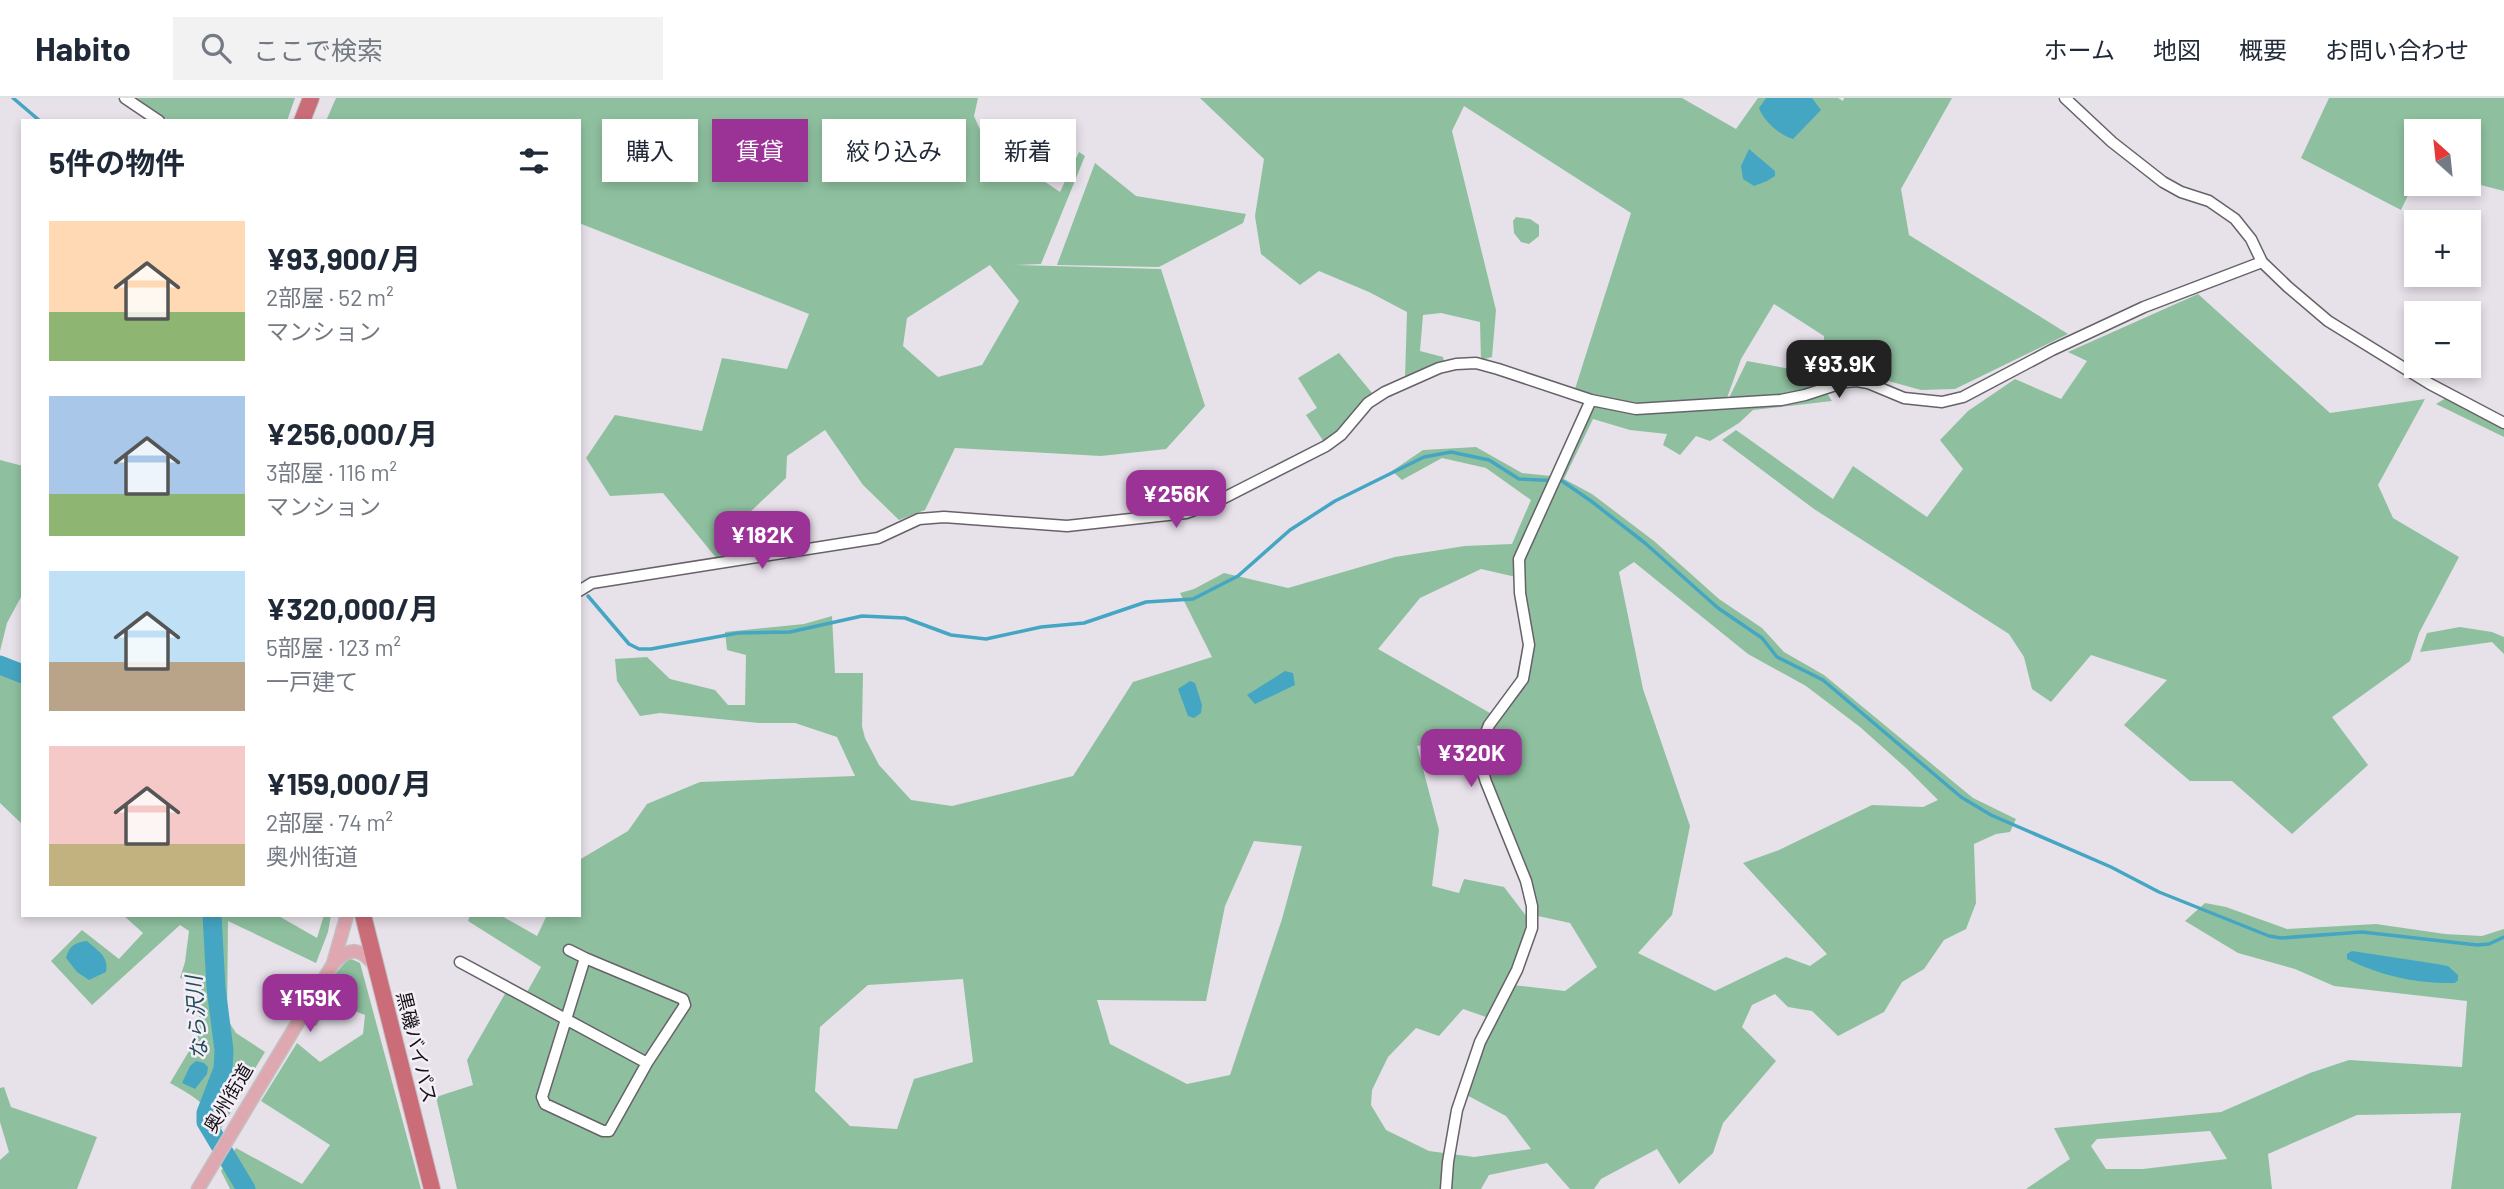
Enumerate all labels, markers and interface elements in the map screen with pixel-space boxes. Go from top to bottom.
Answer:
search box [173,17,663,80]
text: Habito [35,28,131,68]
icon: search [197,29,235,67]
text: ここで検索 [253,34,383,65]
text: ホーム [2044,35,2115,64]
text: 地図 [2153,35,2201,64]
text: 概要 [2239,35,2287,64]
text: お問い合わせ [2325,35,2469,64]
chip: 購入 [602,119,698,182]
chip: 賃貸 [712,119,808,182]
chip: 絞り込み [822,119,966,182]
chip: 新着 [980,119,1076,182]
north arrow [2404,119,2482,196]
map controls [2404,119,2481,378]
icon: filters [515,142,553,180]
text: 5件の物件 [49,144,185,180]
button: + [2404,210,2481,287]
text: ¥93,900/月 [266,240,421,276]
icon: home [105,249,189,333]
text: 2部屋 · 52 m² [266,283,394,311]
button: − [2404,301,2481,378]
text: マンション [266,317,381,345]
pin: ¥93.9K [1782,341,1896,400]
text: ¥93.9K [1802,349,1876,377]
text: ¥256,000/月 [266,415,438,451]
icon: home [105,424,189,508]
text: 3部屋 · 116 m² [266,458,397,486]
pin: ¥256K [1127,470,1225,530]
text: ¥256K [1142,479,1210,507]
text: マンション [266,492,381,520]
pin: ¥182K [713,512,811,571]
text: ¥182K [730,520,794,548]
text: ¥320,000/月 [266,590,439,626]
icon: home [105,599,189,683]
text: 5部屋 · 123 m² [266,633,401,661]
text: 一戸建て [266,667,358,695]
pin: ¥320K [1422,730,1520,789]
text: ¥320K [1437,738,1505,766]
text: ¥159,000/月 [266,765,432,801]
icon: home [105,774,189,858]
text: 2部屋 · 74 m² [266,808,393,836]
text: 奥州街道 [266,842,358,870]
water label: なら沢川 [180,973,211,1061]
pin: ¥159K [261,974,359,1034]
text: ¥159K [279,983,341,1011]
street label: 黒磯バイパス [393,989,442,1105]
street label: 奥州街道 [198,1059,257,1136]

